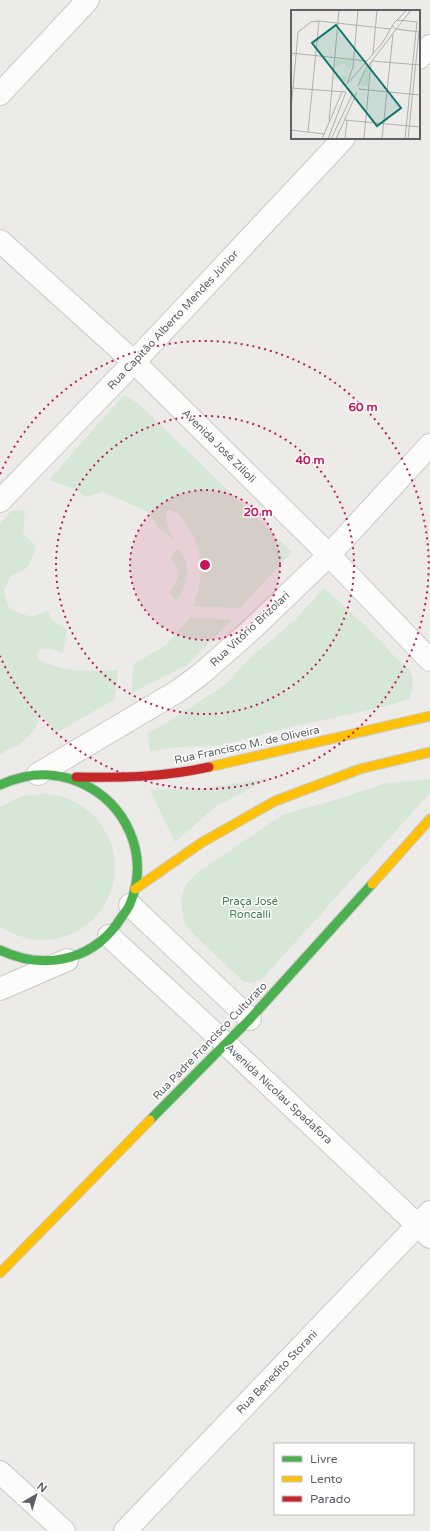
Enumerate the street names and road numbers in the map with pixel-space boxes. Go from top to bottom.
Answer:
street label: Rua Capitão Alberto Mendes Júnior [105,247,242,392]
street label: Avenida José Zilioli [179,406,259,486]
street label: Rua Vitório Brizolari [208,589,292,669]
street label: Rua Francisco M. de Oliveira [173,723,321,767]
street label: Rua Padre Francisco Culturato [150,979,270,1103]
street label: Avenida Nicolau Spadafora [223,1041,335,1147]
street label: Rua Benedito Storani [234,1328,320,1416]

